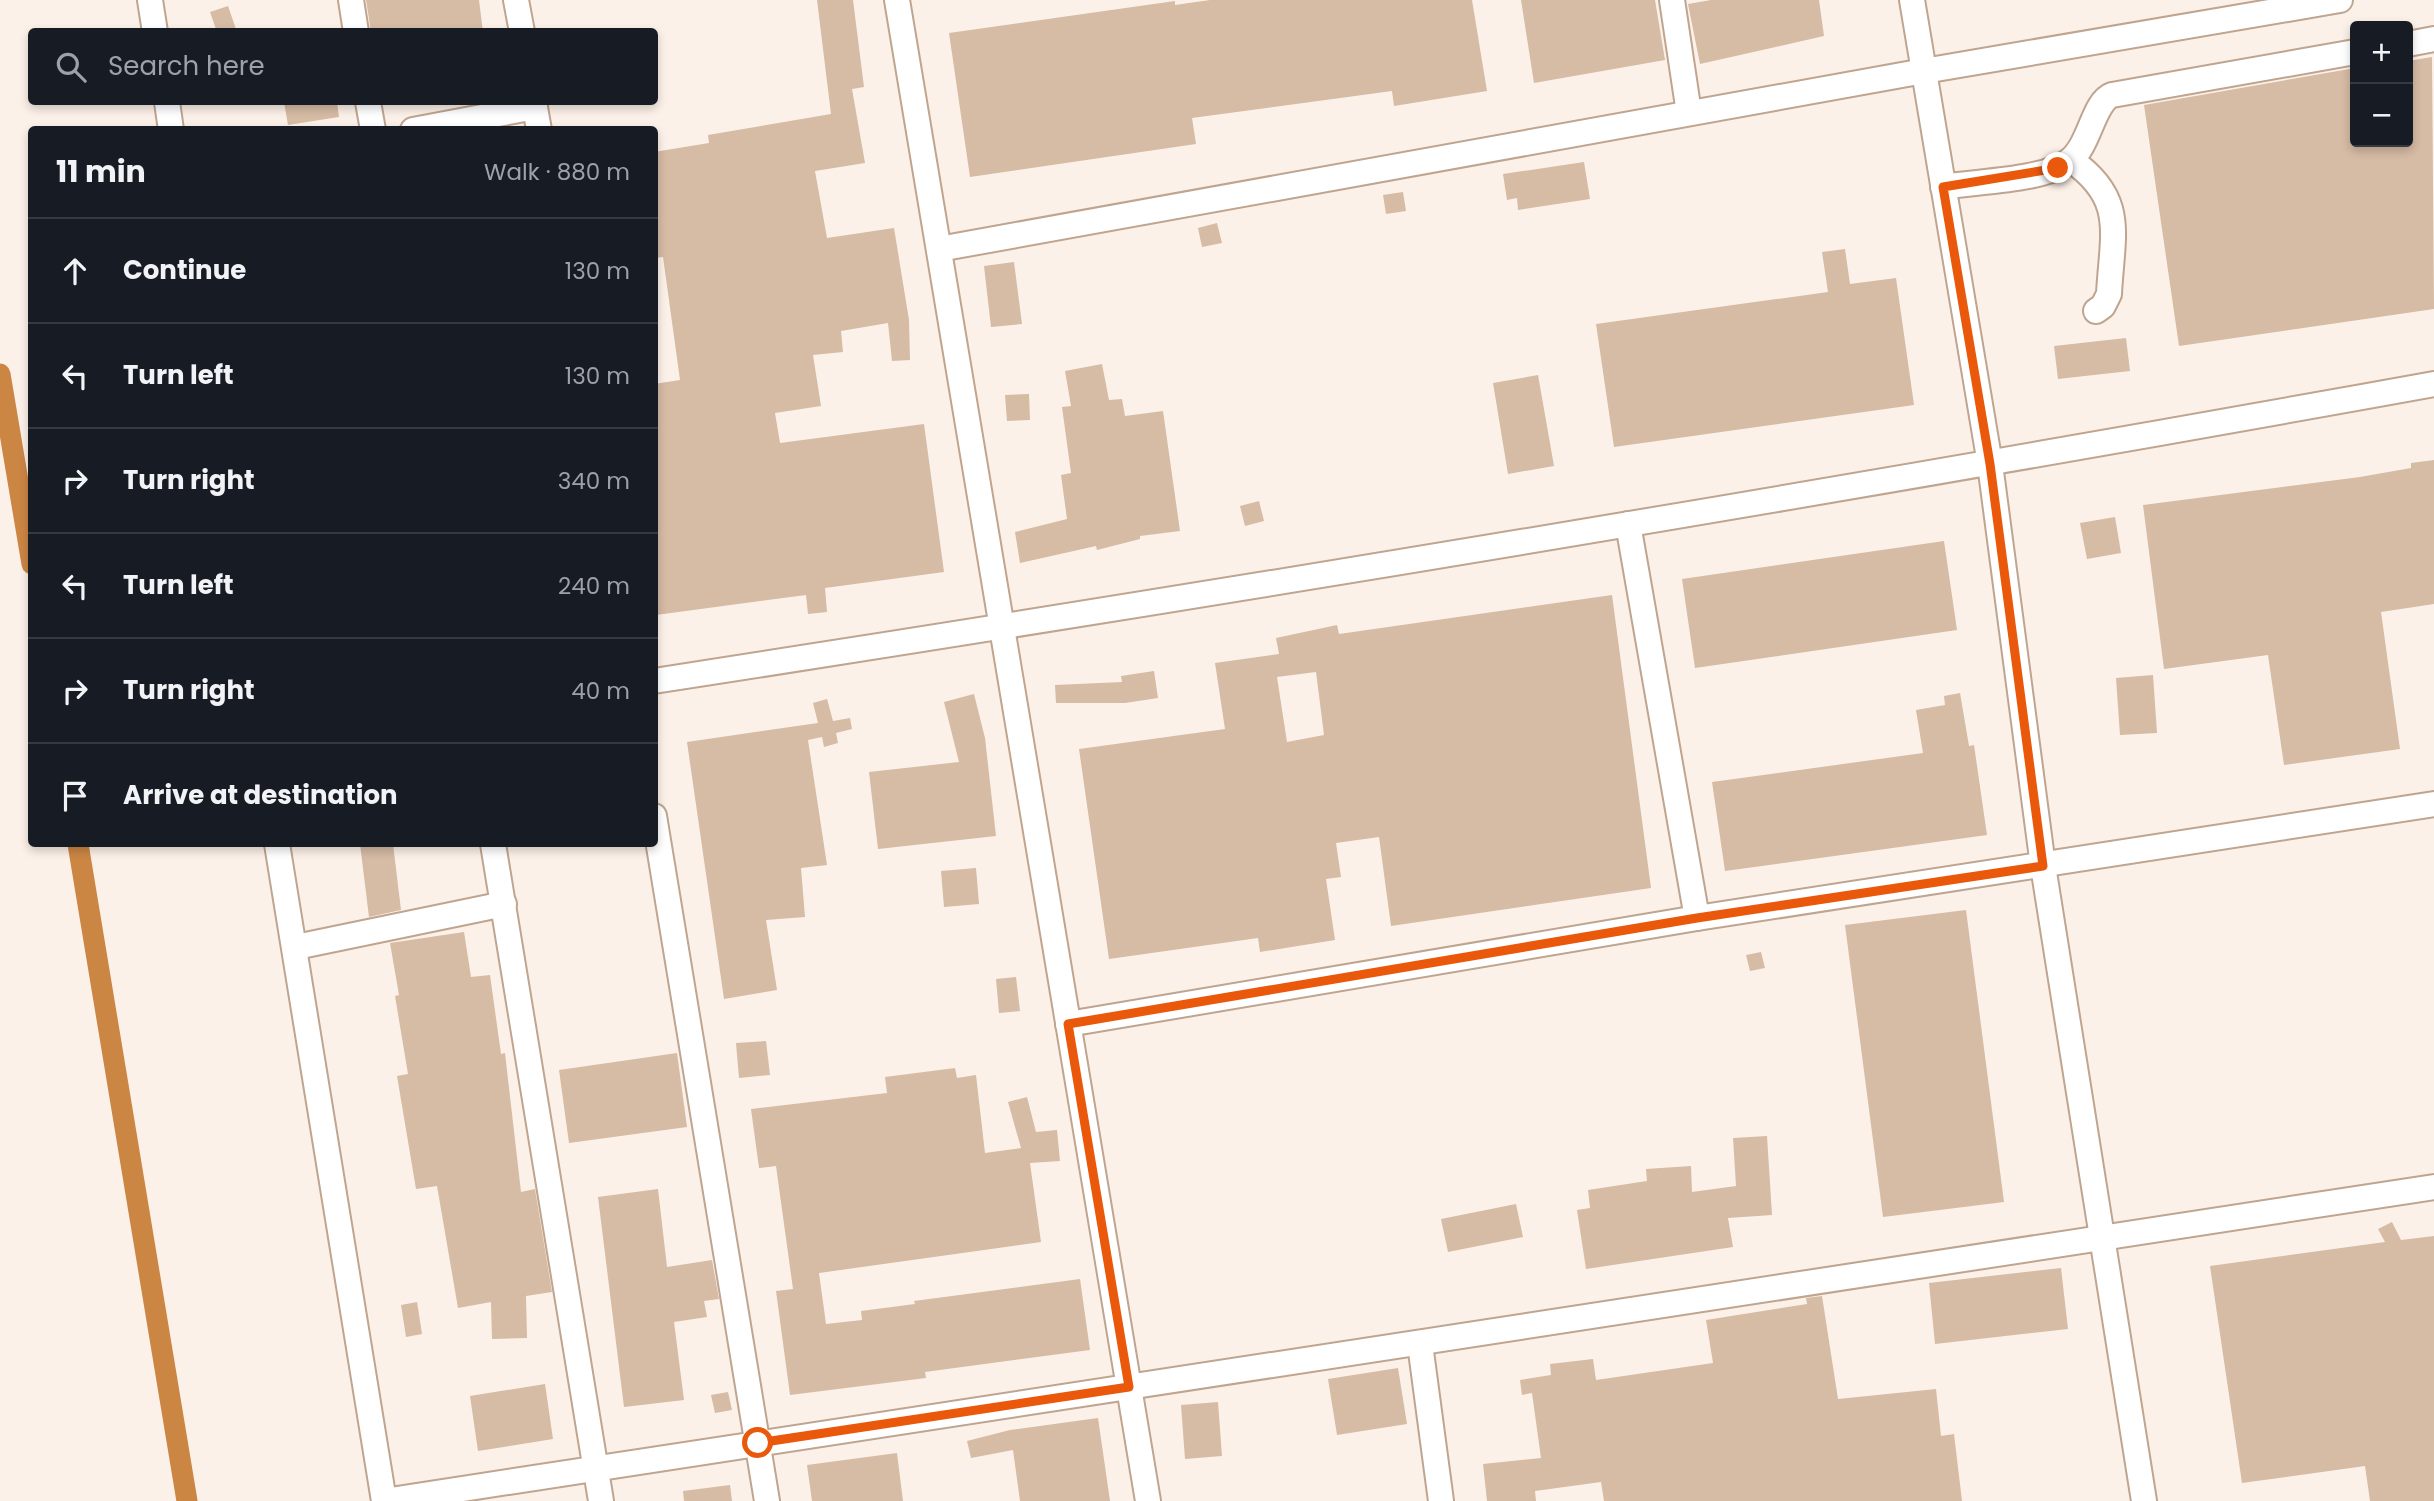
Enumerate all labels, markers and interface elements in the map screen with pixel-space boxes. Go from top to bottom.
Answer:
map controls [2350,21,2413,147]
button: + [2350,21,2413,84]
search box [28,28,658,105]
icon: search [52,48,90,86]
text: Search here [108,48,265,84]
button: − [2350,84,2413,147]
text: 11 min [56,150,146,193]
route end [2042,152,2073,183]
text: Walk · 880 m [484,156,630,188]
icon: ahead [56,252,94,290]
text: Continue [123,252,246,288]
text: 130 m [565,255,630,287]
icon: left [56,357,94,395]
text: Turn left [123,357,234,393]
text: 130 m [565,360,630,392]
icon: right [56,462,94,500]
text: Turn right [123,462,255,498]
text: 340 m [558,465,630,497]
icon: left [56,567,94,605]
text: Turn left [123,567,234,603]
text: 240 m [558,570,630,602]
icon: right [56,672,94,710]
text: Turn right [123,672,255,708]
text: 40 m [571,675,630,707]
icon: arrive [56,777,94,815]
text: Arrive at destination [123,777,398,813]
route start [742,1427,773,1458]

